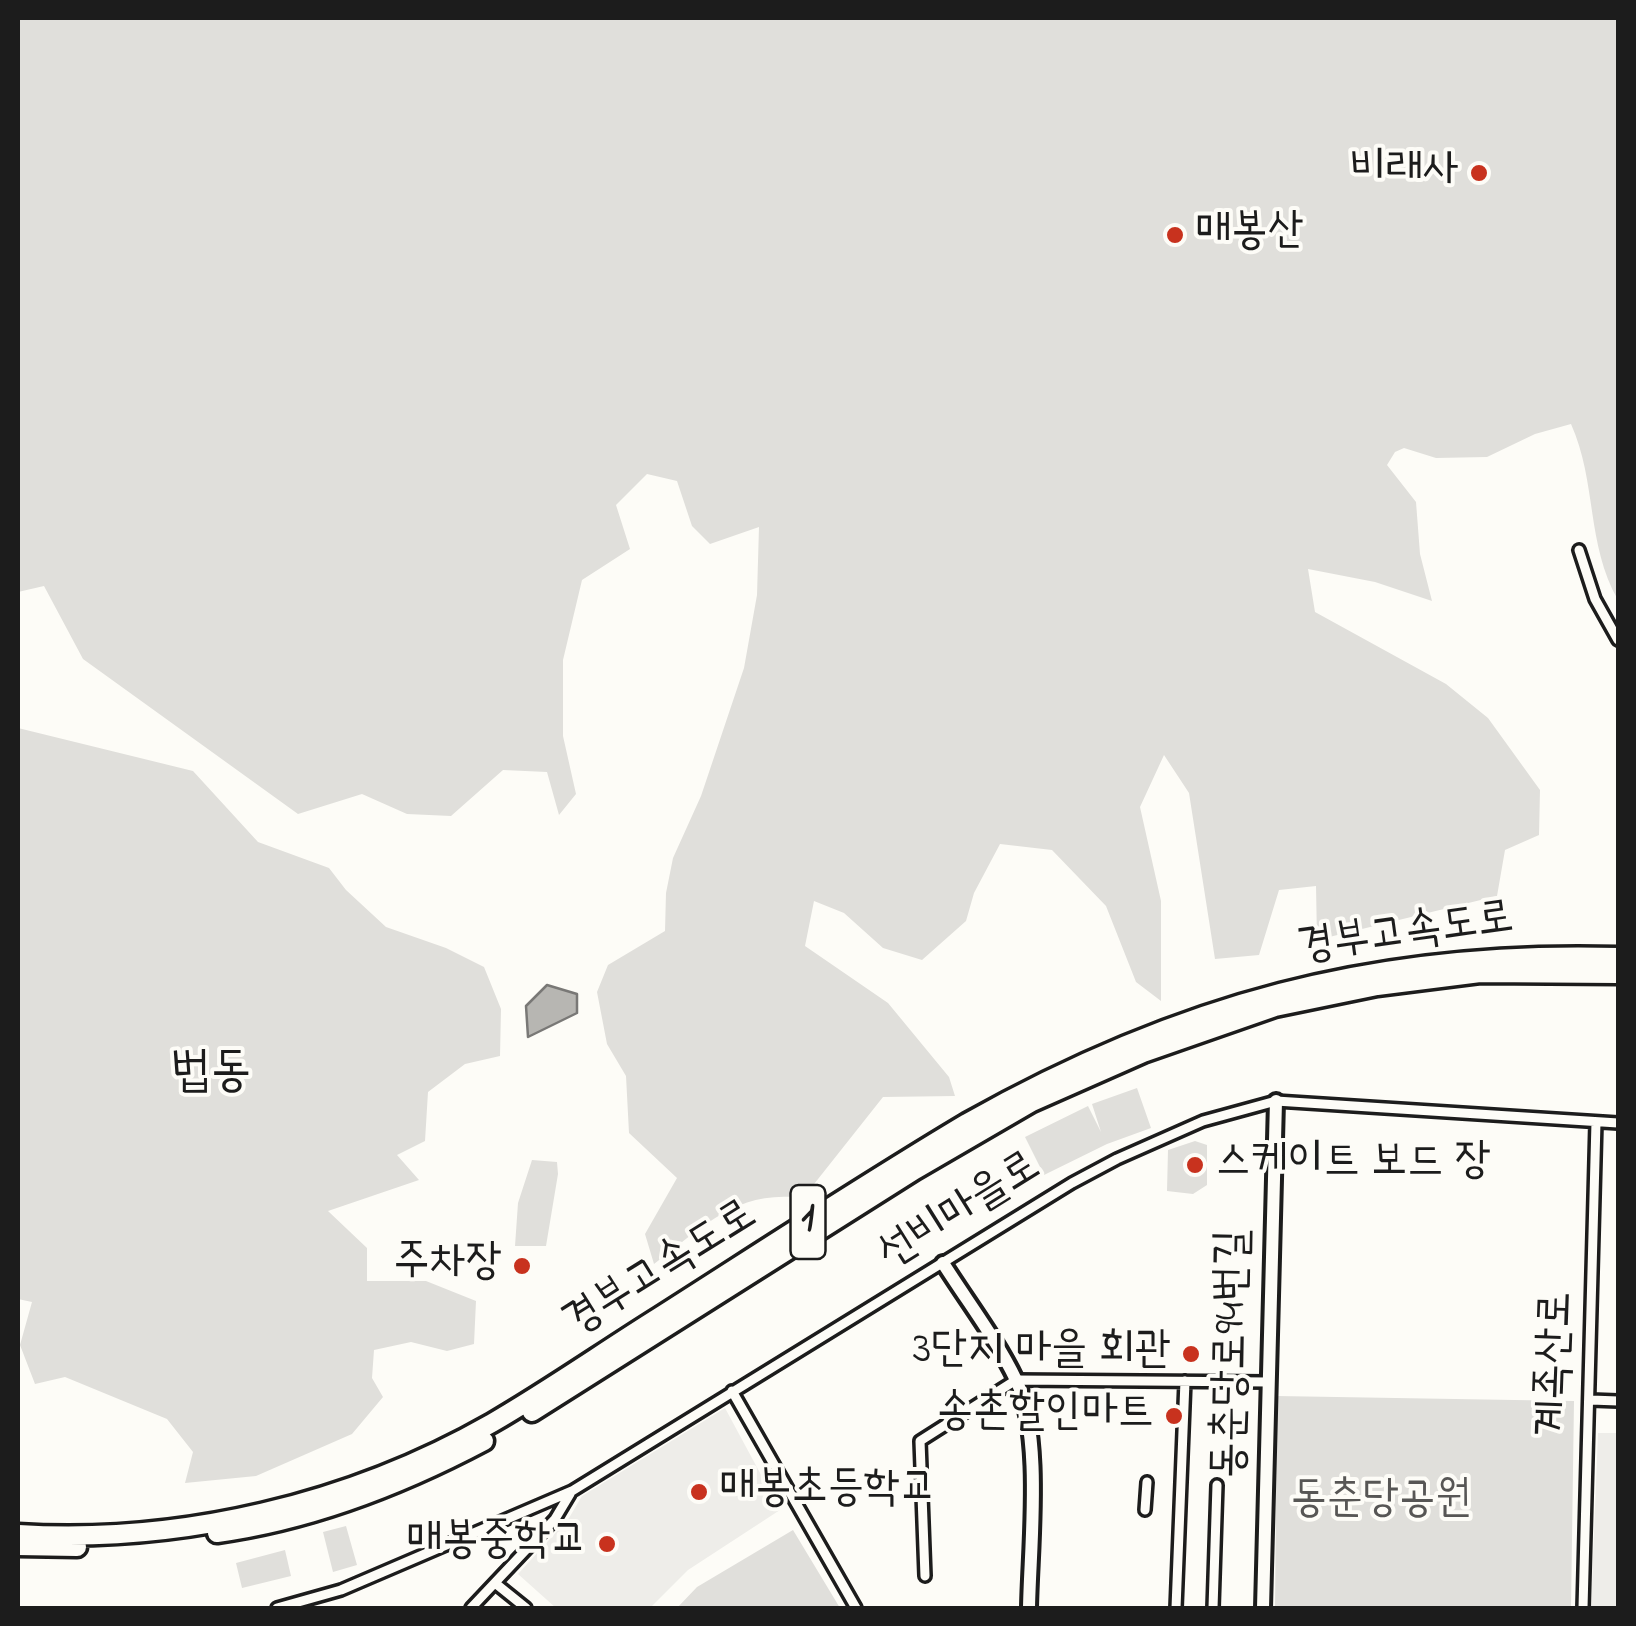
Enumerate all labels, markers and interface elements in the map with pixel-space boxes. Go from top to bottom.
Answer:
place label: 비래사 [1350,146,1459,200]
marker: 비래사 [1468,162,1490,184]
place label: 매봉산 [1195,208,1304,262]
marker: 매봉산 [1164,224,1186,246]
street label: 경부고속도로 [1295,894,1517,978]
district label: 법동 [171,1046,251,1106]
place label: 스케이트 보드 장 [1215,1138,1491,1192]
street label: 선비마을로 [870,1142,1052,1284]
marker: 스케이트 보드 장 [1184,1154,1206,1176]
road number: 1 [790,1185,826,1259]
street label: 경부고속도로 [556,1191,768,1351]
street label: 동춘당로94번길 [1206,1229,1264,1479]
place label: 주차장 [393,1239,502,1293]
marker: 주차장 [511,1255,533,1277]
street label: 계족산로 [1528,1291,1588,1437]
place label: 3단지 마을 회관 [913,1327,1171,1381]
marker: 3단지 마을 회관 [1180,1343,1202,1365]
place label: 송촌할인마트 [937,1389,1154,1443]
marker: 송촌할인마트 [1163,1405,1185,1427]
place label: 매봉초등학교 [719,1465,936,1519]
park label: 동춘당공원 [1290,1476,1472,1530]
marker: 매봉초등학교 [688,1481,710,1503]
place label: 매봉중학교 [406,1517,587,1571]
marker: 매봉중학교 [596,1533,618,1555]

